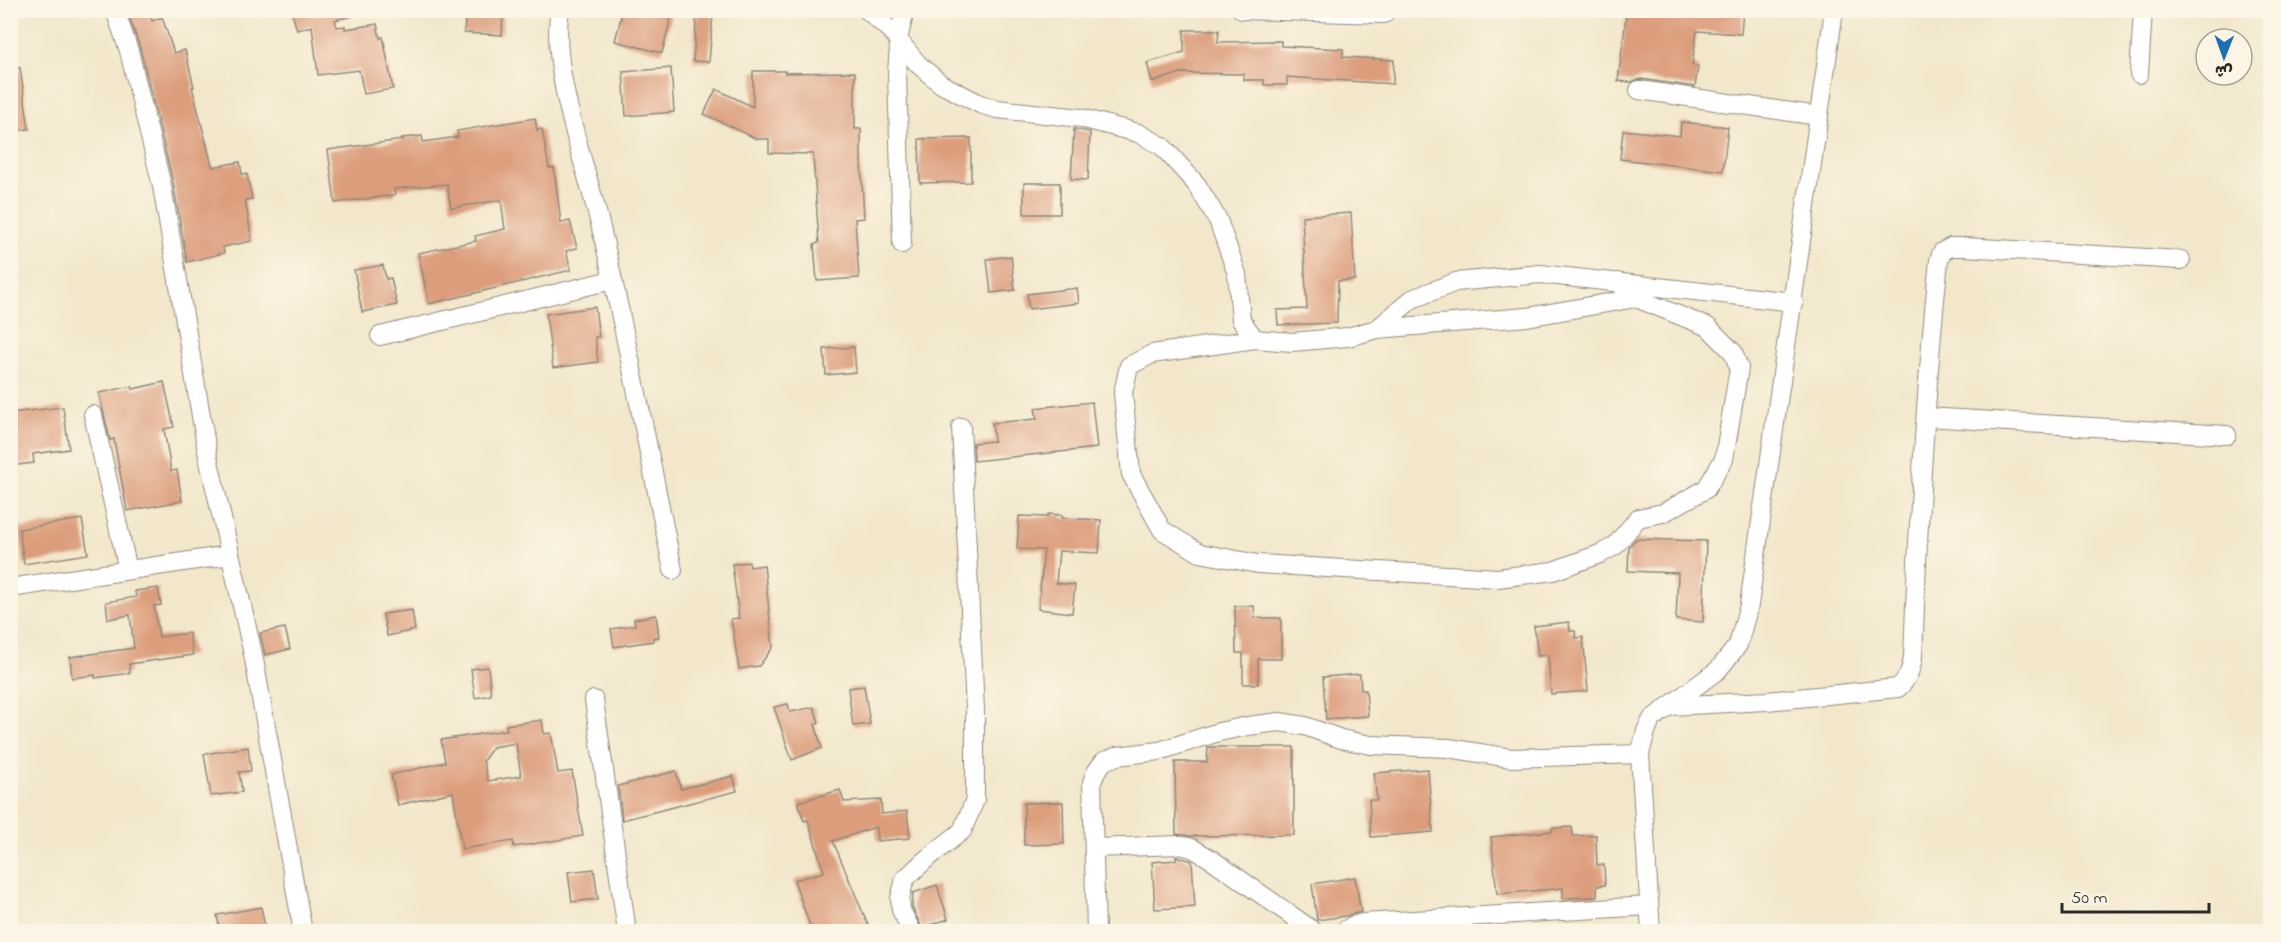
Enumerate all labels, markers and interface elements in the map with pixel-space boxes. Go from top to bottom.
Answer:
north arrow [2194,27,2254,87]
text: ش [2215,58,2233,82]
scale bar [2062,876,2209,914]
text: 50 m [2071,886,2108,912]

